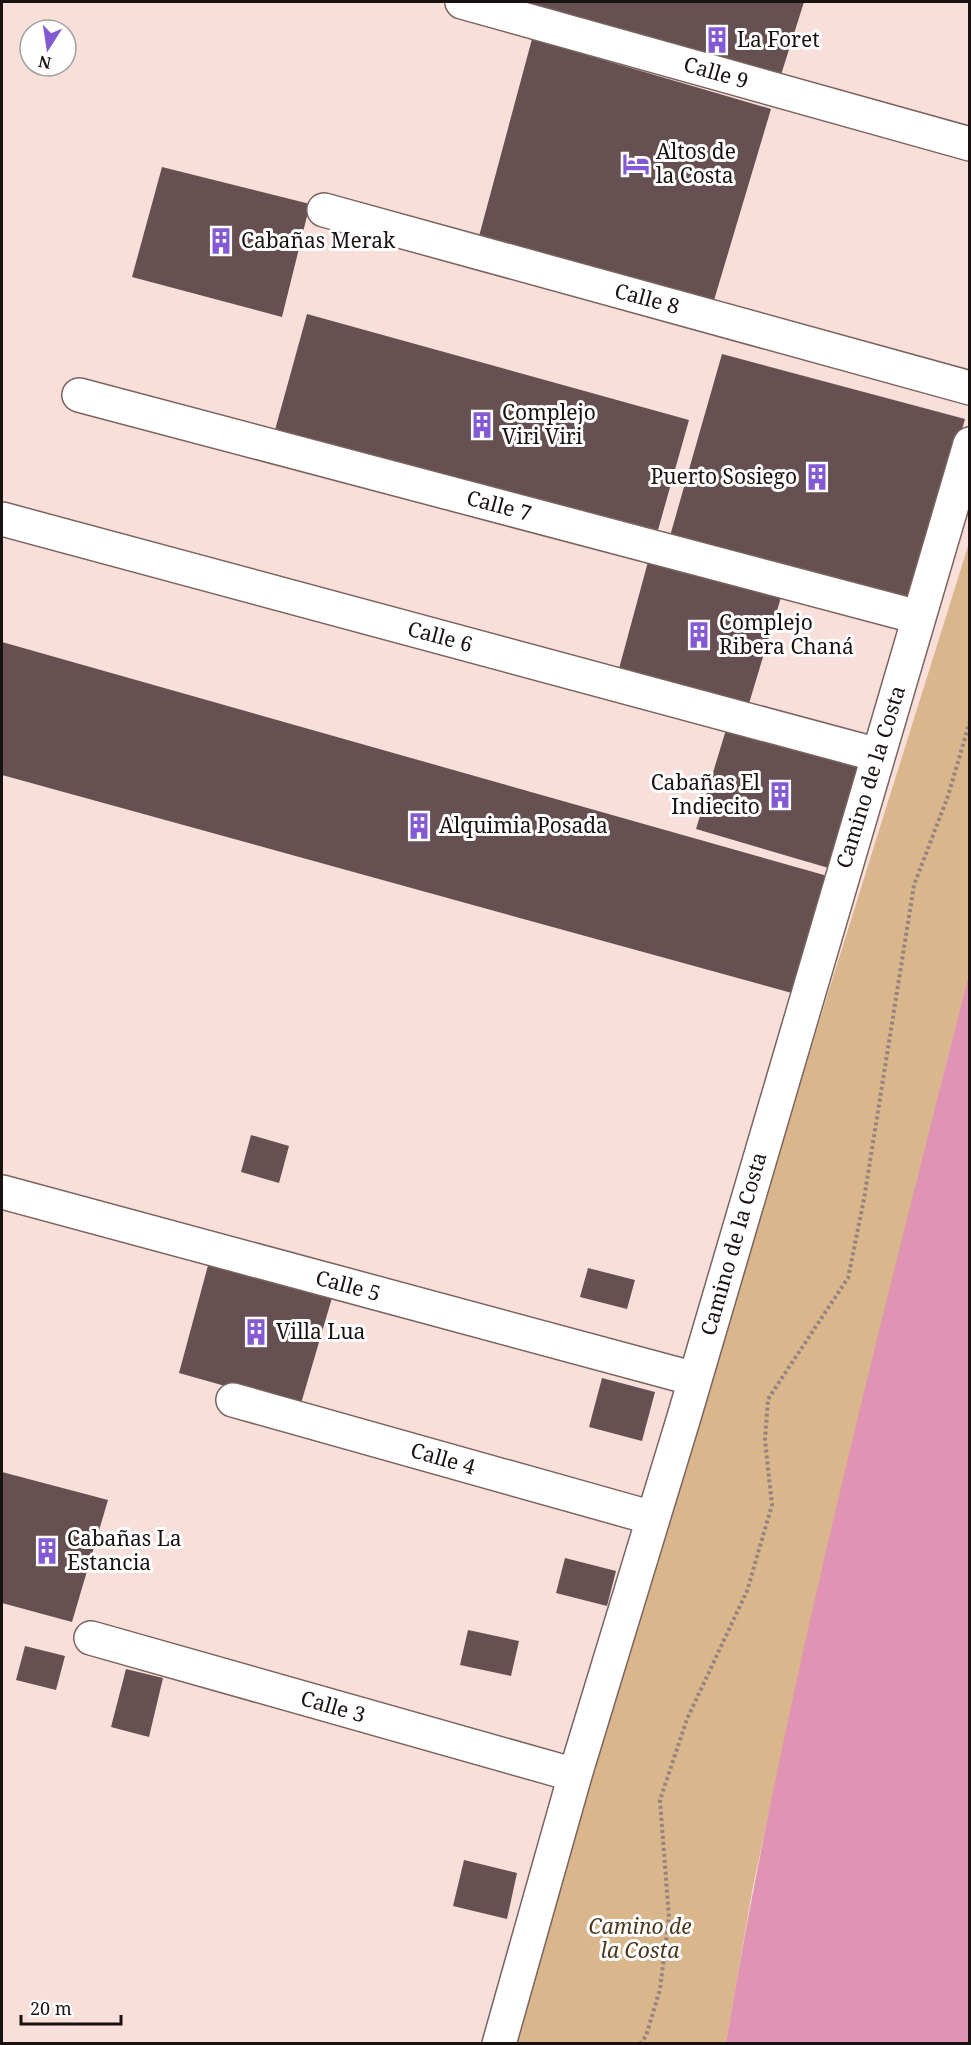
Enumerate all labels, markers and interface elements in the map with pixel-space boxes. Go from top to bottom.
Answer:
north arrow [18,18,78,78]
building icon: La Foret [702,25,732,55]
place label: La Foret [737,25,820,53]
street label: Calle 9 [681,49,752,95]
text: N [36,51,53,75]
place label: Altos de la Costa [656,137,736,189]
hotel icon: Altos de la Costa [621,149,651,179]
building icon: Cabañas Merak [206,226,236,256]
place label: Cabañas Merak [241,226,396,254]
street label: Calle 8 [612,276,683,320]
place label: Complejo Viri Viri [502,398,596,450]
building icon: Complejo Viri Viri [467,410,497,440]
place label: Puerto Sosiego [651,462,797,490]
building icon: Puerto Sosiego [802,462,832,492]
street label: Calle 7 [464,483,535,527]
place label: Complejo Ribera Chaná [719,608,854,660]
street label: Calle 6 [405,614,476,658]
building icon: Complejo Ribera Chaná [684,620,714,650]
street label: Camino de la Costa [829,682,911,871]
place label: Cabañas El Indiecito [651,768,760,820]
building icon: Cabañas El Indiecito [765,780,795,810]
building icon: Alquimia Posada [404,811,434,841]
place label: Alquimia Posada [439,811,608,839]
street label: Camino de la Costa [693,1149,773,1339]
street label: Calle 5 [313,1263,384,1307]
building icon: Villa Lua [241,1317,271,1347]
place label: Villa Lua [276,1317,365,1345]
street label: Calle 4 [408,1435,479,1481]
place label: Cabañas La Estancia [67,1524,182,1576]
building icon: Cabañas La Estancia [32,1536,62,1566]
street label: Calle 3 [298,1683,369,1729]
park label: Camino de la Costa [588,1912,692,1964]
scale bar [21,1988,122,2026]
text: 20 m [30,1996,72,2020]

